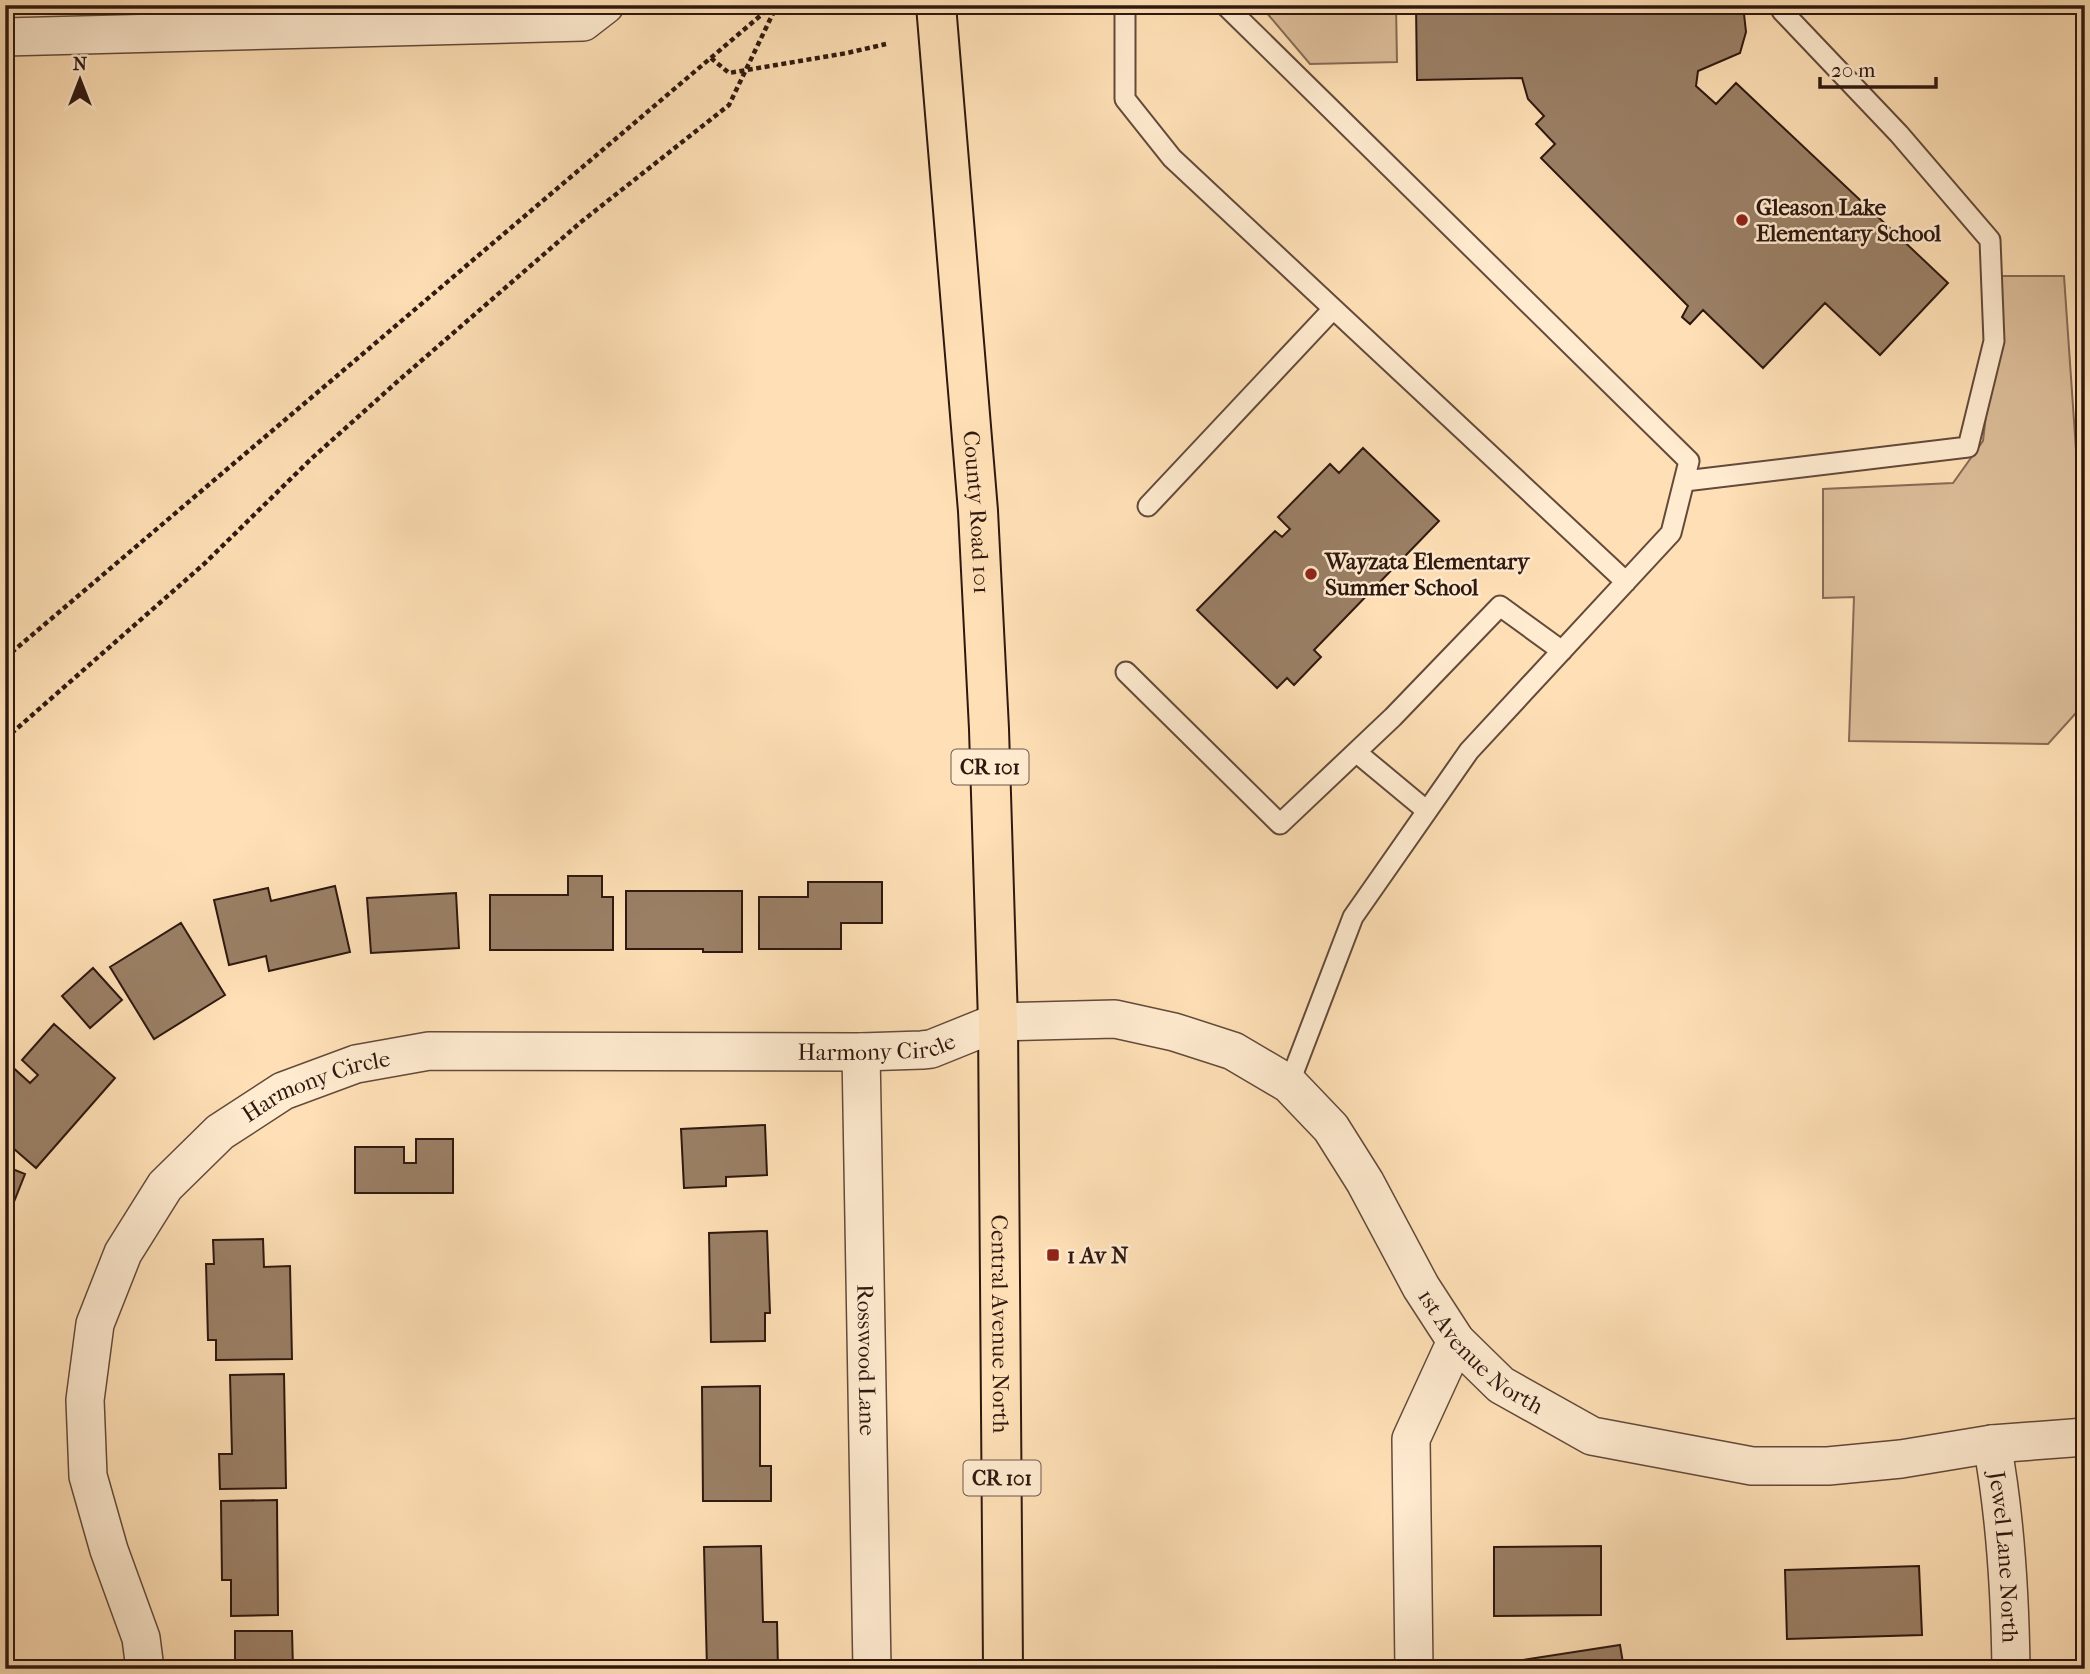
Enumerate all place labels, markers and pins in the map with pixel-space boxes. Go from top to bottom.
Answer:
place label: Gleason Lake Elementary School [1756,194,1942,247]
marker: Gleason Lake Elementary School [1734,212,1750,228]
place label: Wayzata Elementary Summer School [1324,548,1531,601]
marker: Wayzata Elementary Summer School [1303,566,1319,582]
place label: 1 Av N [1067,1242,1129,1269]
marker: 1 Av N [1045,1247,1061,1263]

